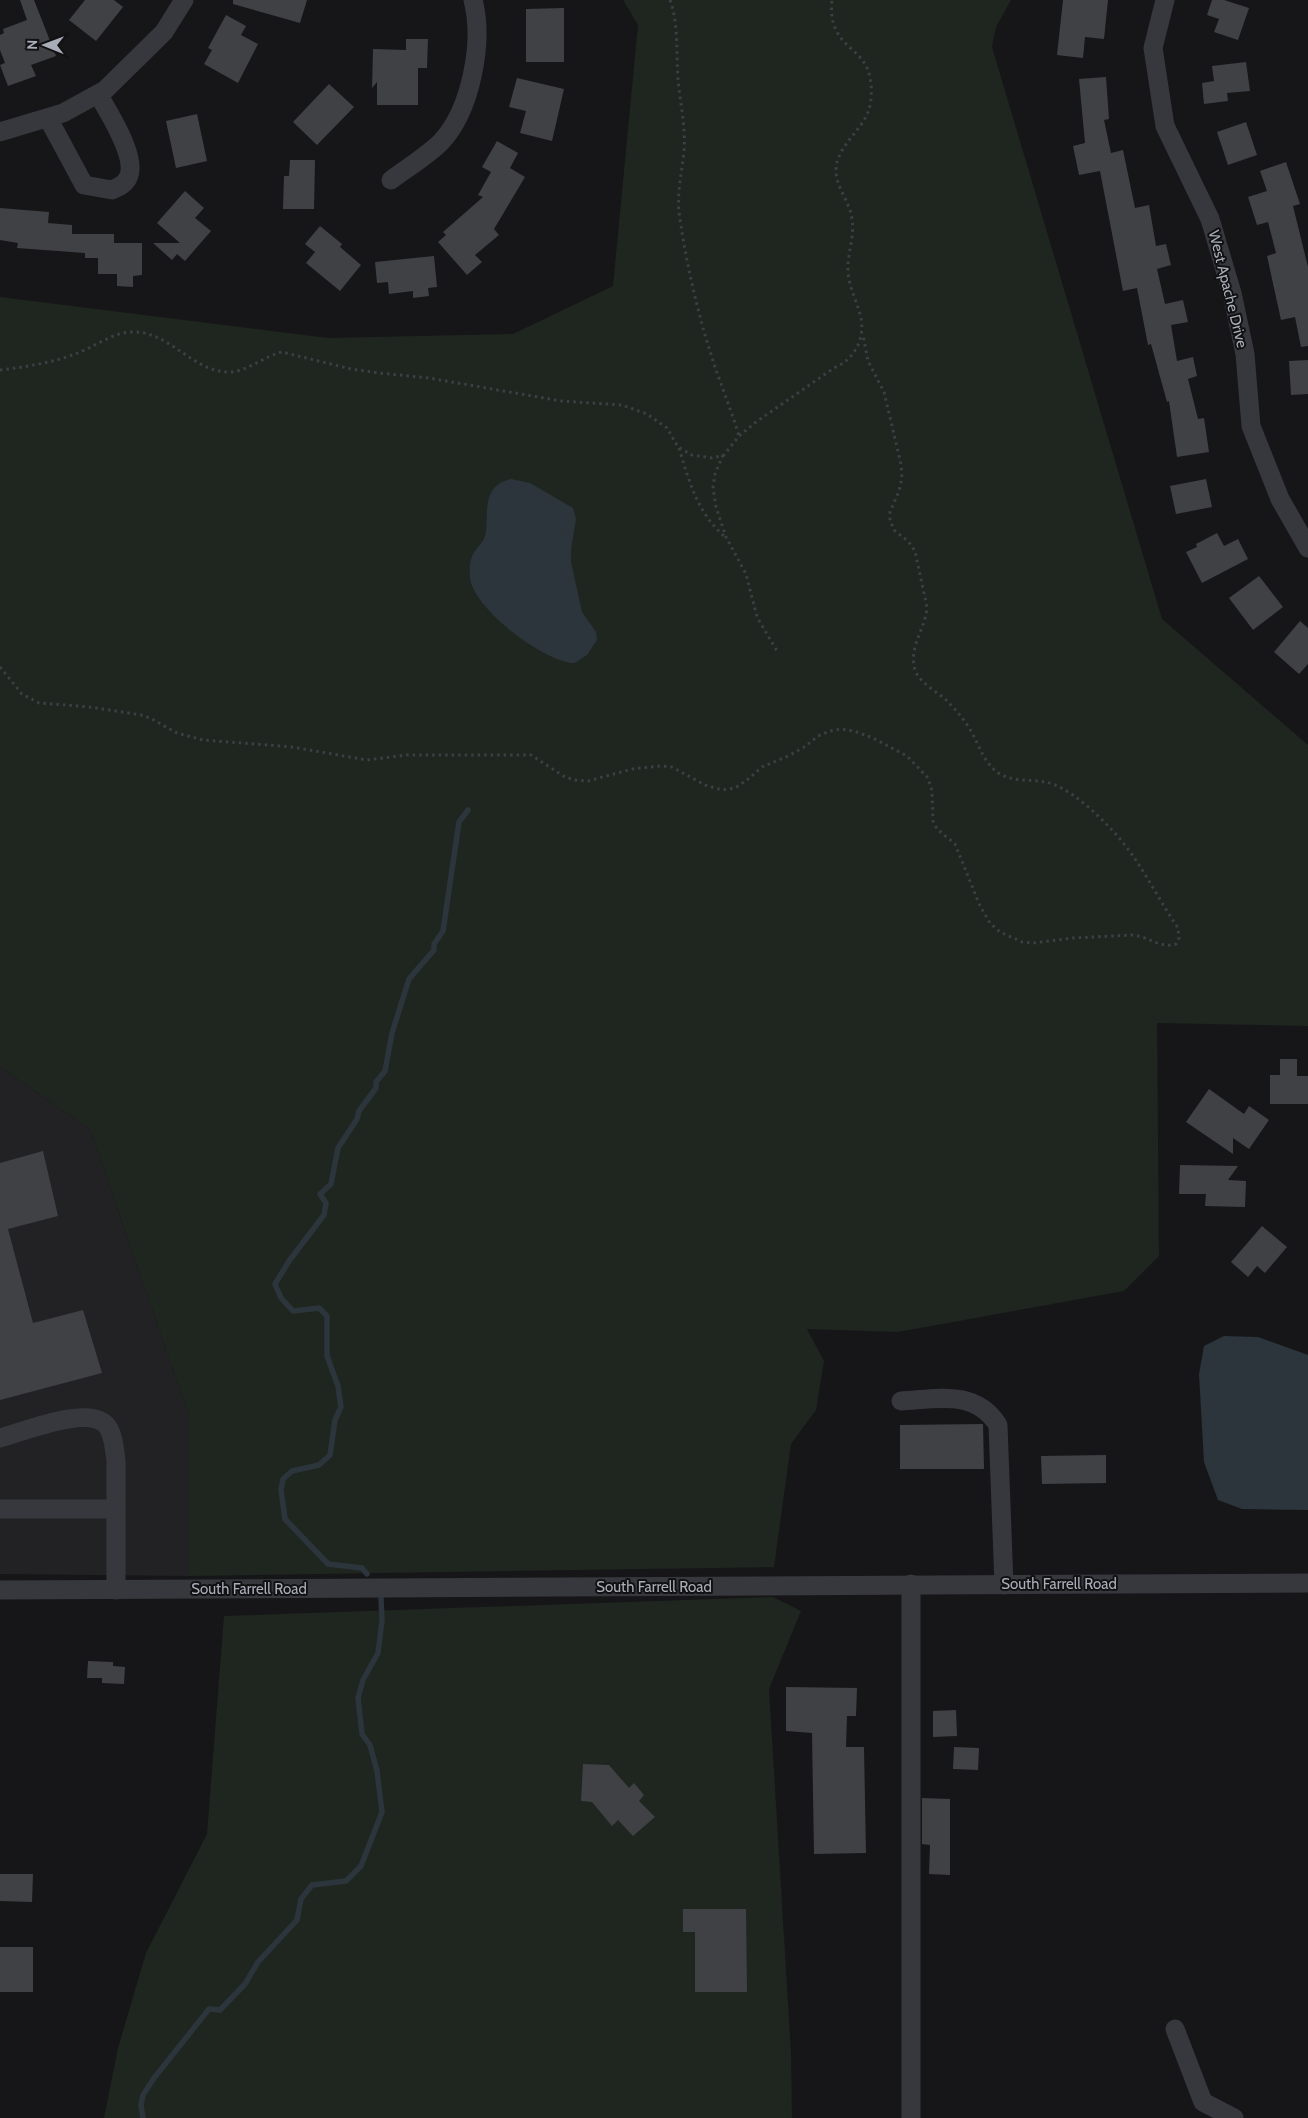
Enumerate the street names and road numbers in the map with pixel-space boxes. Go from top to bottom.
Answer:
street label: West Apache Drive [1205,228,1251,350]
street label: South Farrell Road [1001,1575,1117,1593]
street label: South Farrell Road [596,1578,712,1596]
street label: South Farrell Road [191,1580,307,1598]

